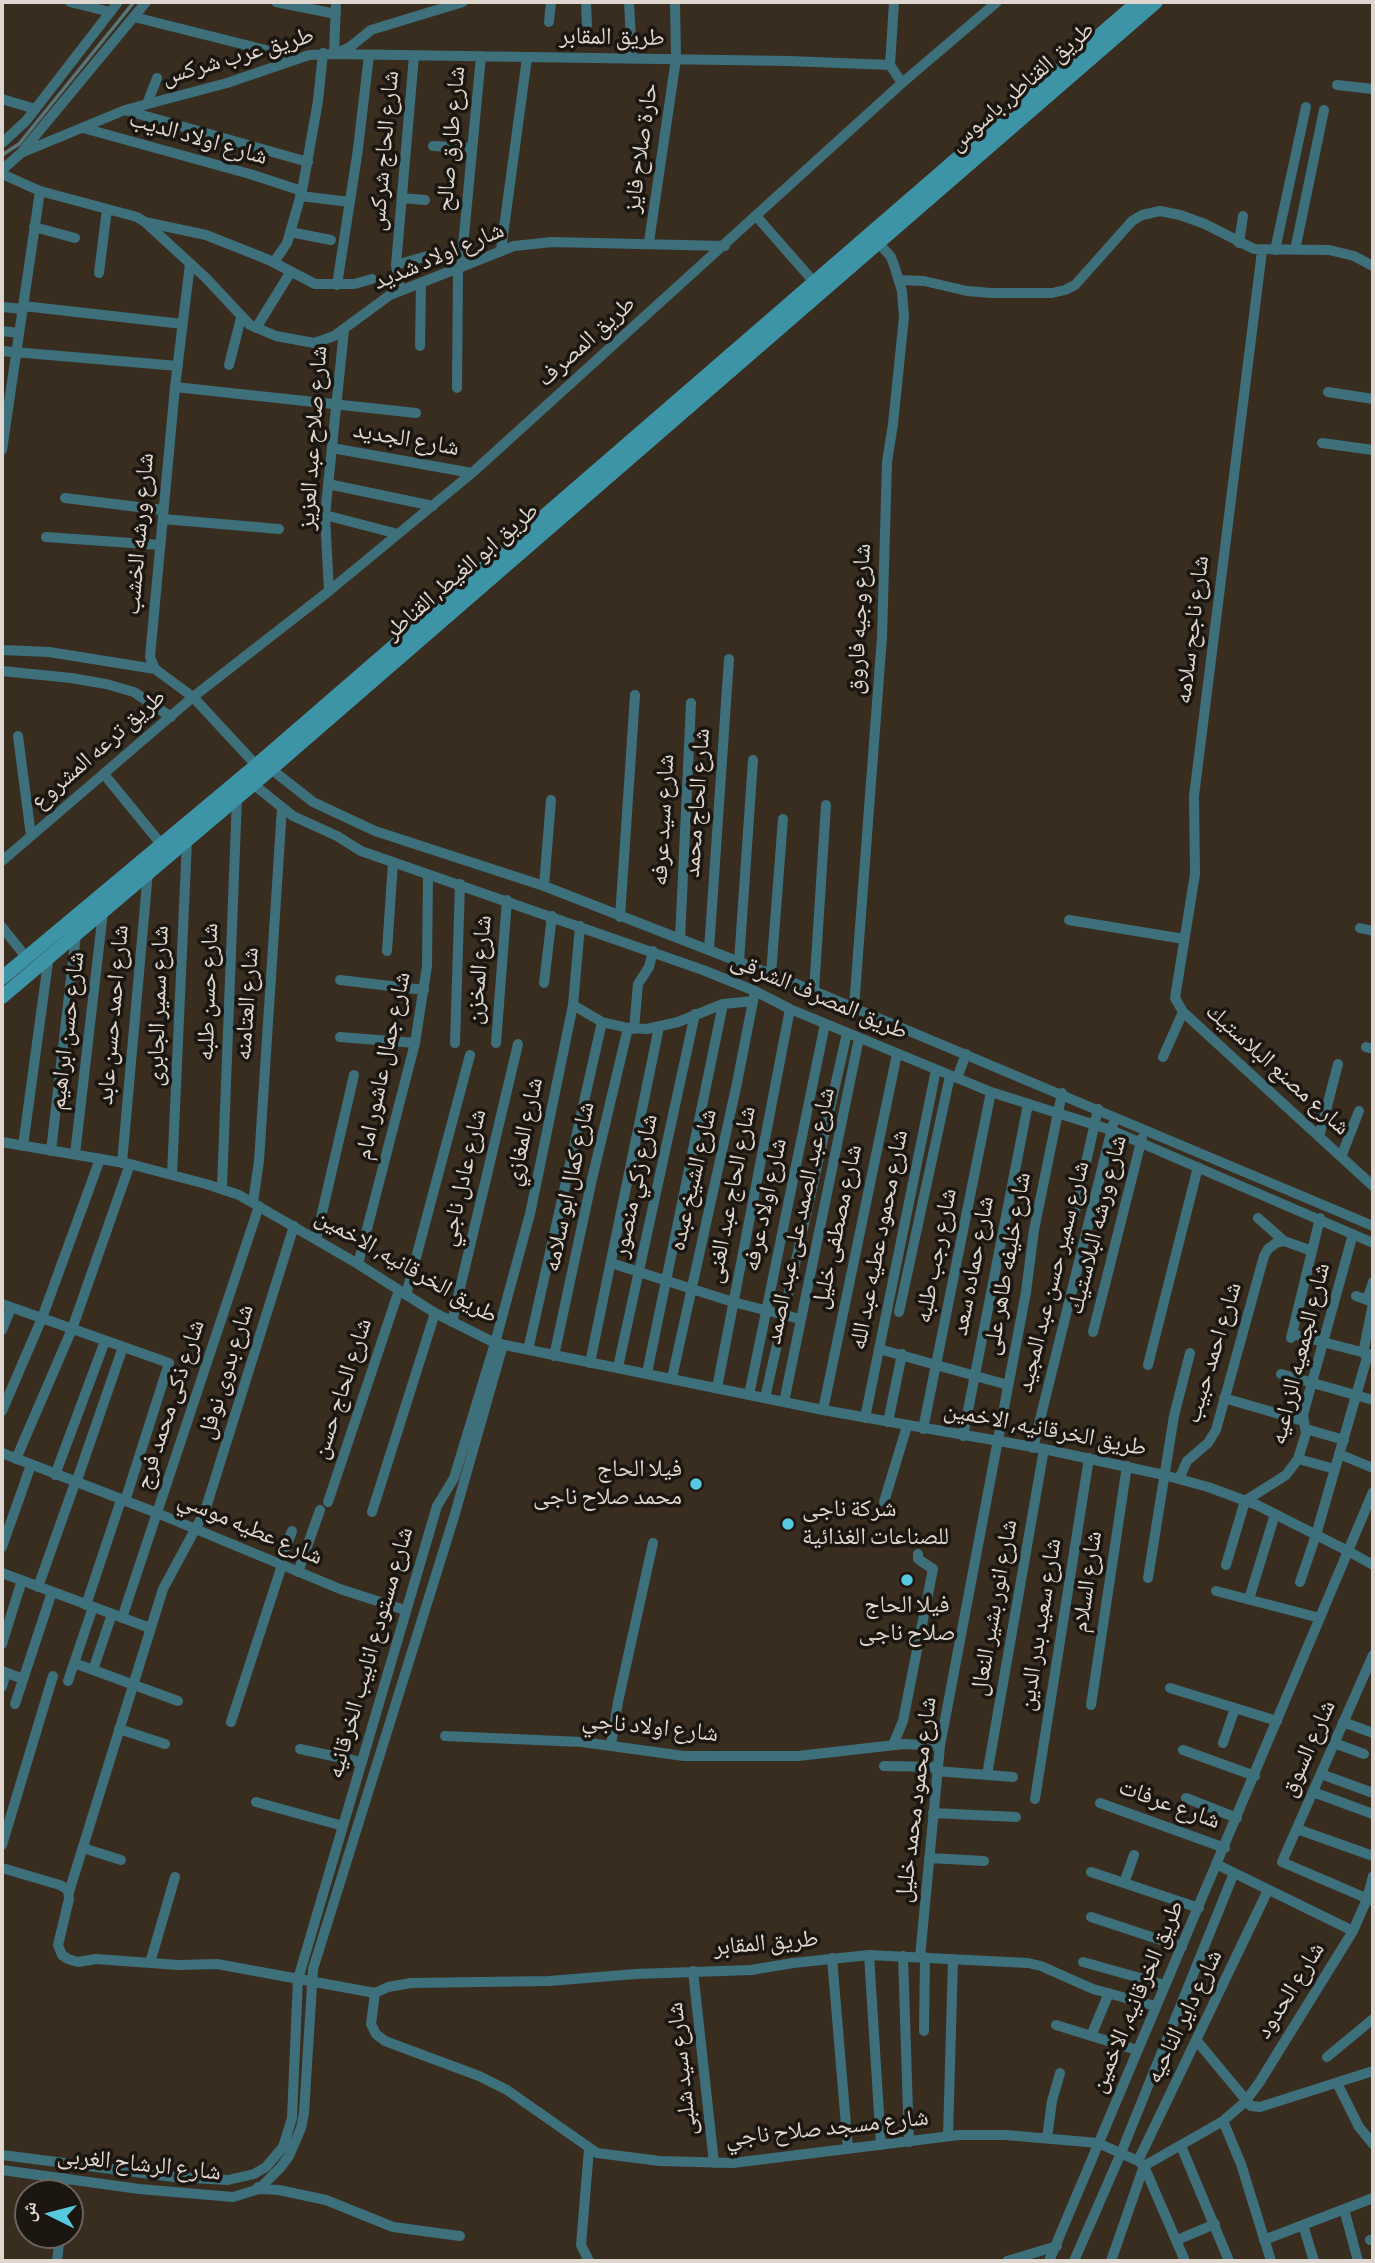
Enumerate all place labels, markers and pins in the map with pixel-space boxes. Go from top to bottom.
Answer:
place label: فيلا الحاج محمد صلاح ناجى [533,1456,682,1512]
marker: فيلا الحاج محمد صلاح ناجى [688,1476,704,1492]
place label: شركة ناجى للصناعات الغذائية [802,1496,949,1552]
marker: شركة ناجى للصناعات الغذائية [780,1516,796,1532]
marker: فيلا الحاج صلاح ناجى [899,1572,915,1588]
place label: فيلا الحاج صلاح ناجى [858,1592,956,1648]

